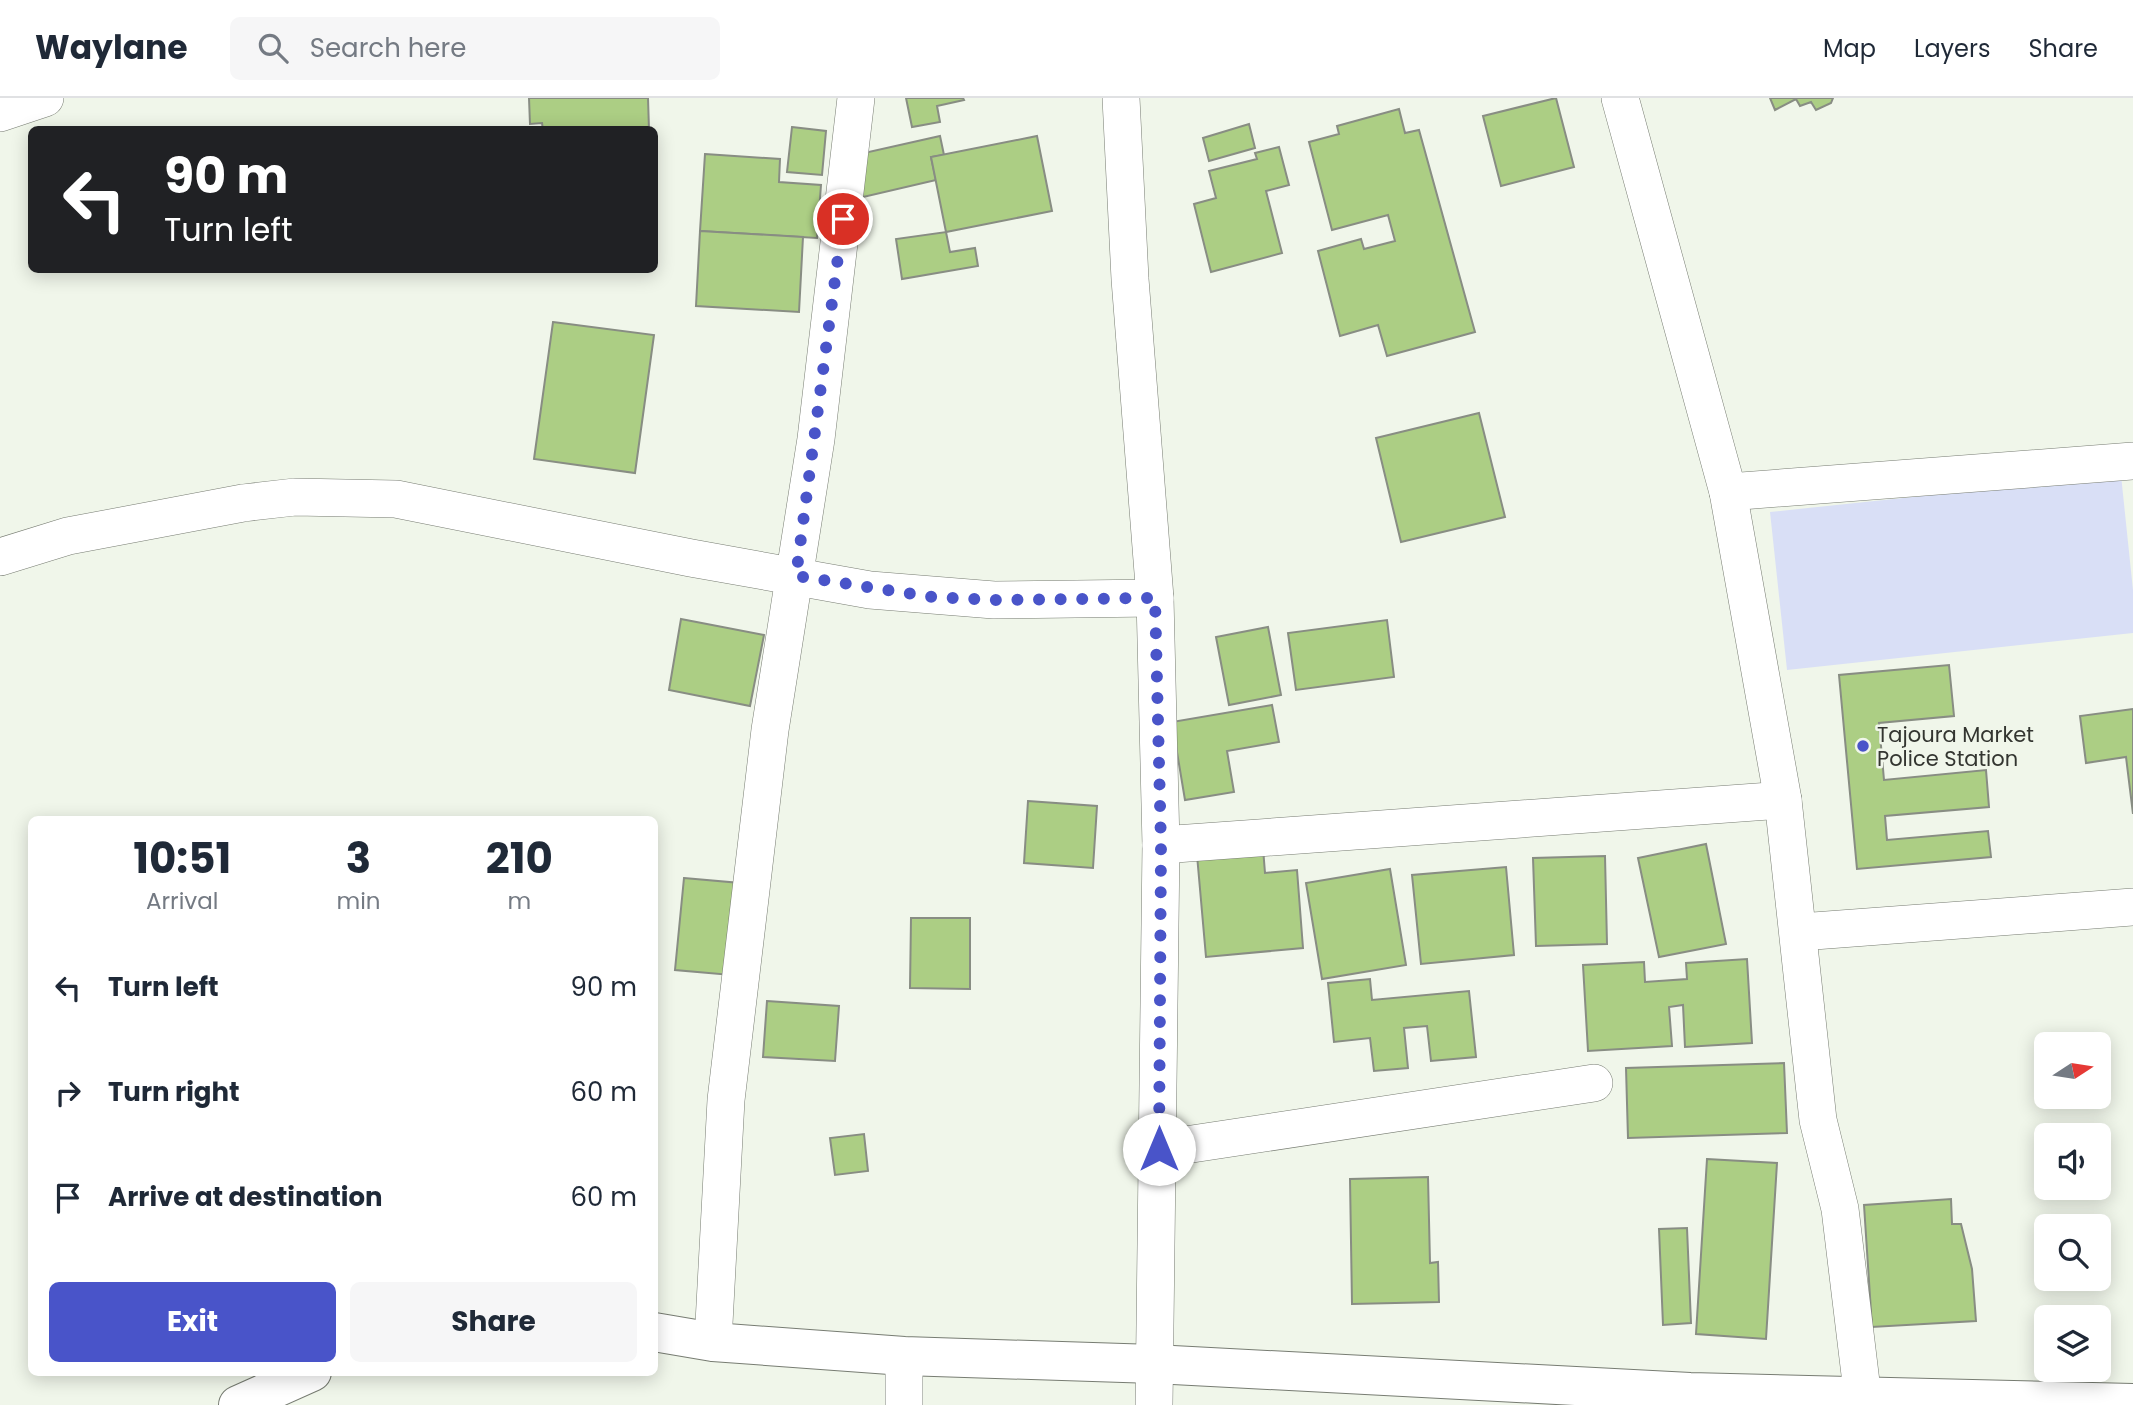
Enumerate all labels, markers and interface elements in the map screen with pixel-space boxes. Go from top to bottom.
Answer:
search box [230,17,720,80]
text: Waylane [35,24,188,71]
icon: search [254,29,292,67]
text: Search here [310,30,466,66]
text: Map [1823,32,1876,65]
text: Layers [1914,32,1990,65]
text: Share [2028,32,2098,65]
text: 90 m [164,142,288,210]
icon: left [49,154,140,245]
pin [813,189,873,249]
icon: arrive [824,200,862,238]
text: Turn left [164,207,293,252]
place label: Tajoura Market Police Station [1877,720,2034,773]
marker: Tajoura Market Police Station [1855,738,1871,754]
text: 10:51 [133,829,231,888]
text: 3 [346,829,371,888]
text: 210 [486,829,553,888]
text: Arrival [146,885,218,917]
text: min [336,885,381,917]
text: m [507,885,531,917]
icon: left [49,969,87,1007]
text: Turn left [108,969,219,1005]
text: 90 m [571,969,637,1005]
north arrow [2034,1032,2110,1110]
map controls [2034,1032,2111,1382]
icon: right [49,1074,87,1112]
text: Turn right [108,1074,240,1110]
text: 60 m [570,1074,637,1110]
position arrow [1122,1112,1196,1186]
button: sound [2034,1123,2111,1200]
icon: arrive [49,1179,87,1217]
text: Arrive at destination [108,1179,383,1215]
text: 60 m [570,1179,637,1215]
button: search [2034,1214,2111,1291]
button: Exit [49,1282,336,1362]
button: Share [350,1282,637,1362]
button: layers [2034,1305,2111,1382]

